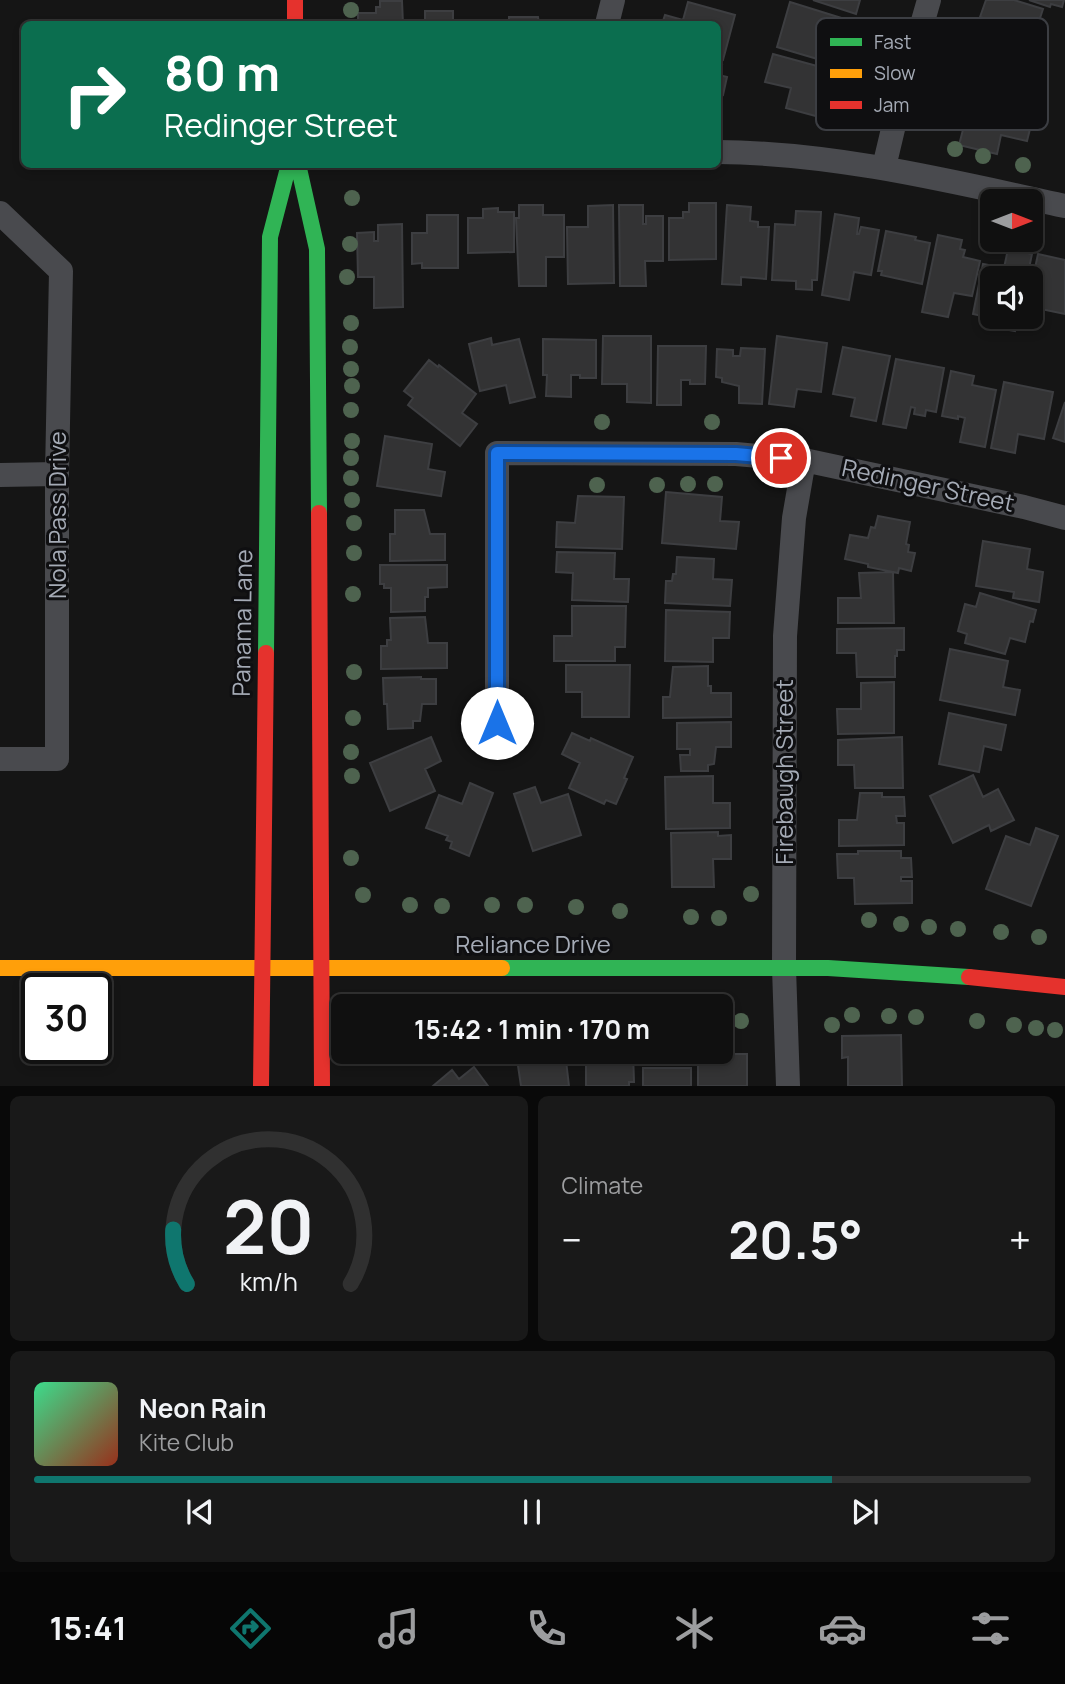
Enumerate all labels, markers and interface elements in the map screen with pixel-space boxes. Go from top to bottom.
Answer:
legend [816,18,1048,130]
text: Fast [874,29,911,55]
text: 80 m [164,39,280,106]
icon: right [49,49,140,140]
text: Slow [874,60,916,86]
text: Jam [874,92,909,118]
text: Redinger Street [164,103,398,147]
north arrow [980,189,1043,252]
map controls [980,189,1043,329]
button: sound [980,266,1043,329]
pin [751,428,811,488]
street label: Nola Pass Drive [40,431,73,599]
icon: arrive [762,439,800,477]
street label: Redinger Street [839,450,1018,519]
street label: Panama Lane [224,549,259,697]
street label: Firebaugh Street [767,679,800,865]
position arrow [460,686,534,760]
street label: Reliance Drive [455,927,611,960]
speed limit sign: 30 [21,973,112,1064]
text: 15:42 · 1 min · 170 m [414,1011,650,1047]
text: Climate [562,1169,643,1201]
text: 20 [223,1177,314,1277]
text: 20.5° [728,1204,863,1275]
text: − [562,1213,582,1265]
text: + [1009,1213,1031,1265]
text: km/h [240,1264,298,1299]
text: Neon Rain [139,1390,267,1426]
text: Kite Club [139,1426,234,1458]
icon: previous [181,1493,219,1531]
icon: pause [513,1493,551,1531]
icon: next [846,1493,884,1531]
icon: directions [226,1604,275,1653]
icon: music [374,1604,423,1653]
icon: phone [522,1604,571,1653]
icon: climate [670,1604,719,1653]
icon: car [818,1604,867,1653]
icon: filters [966,1604,1015,1653]
text: 15:41 [50,1606,127,1650]

